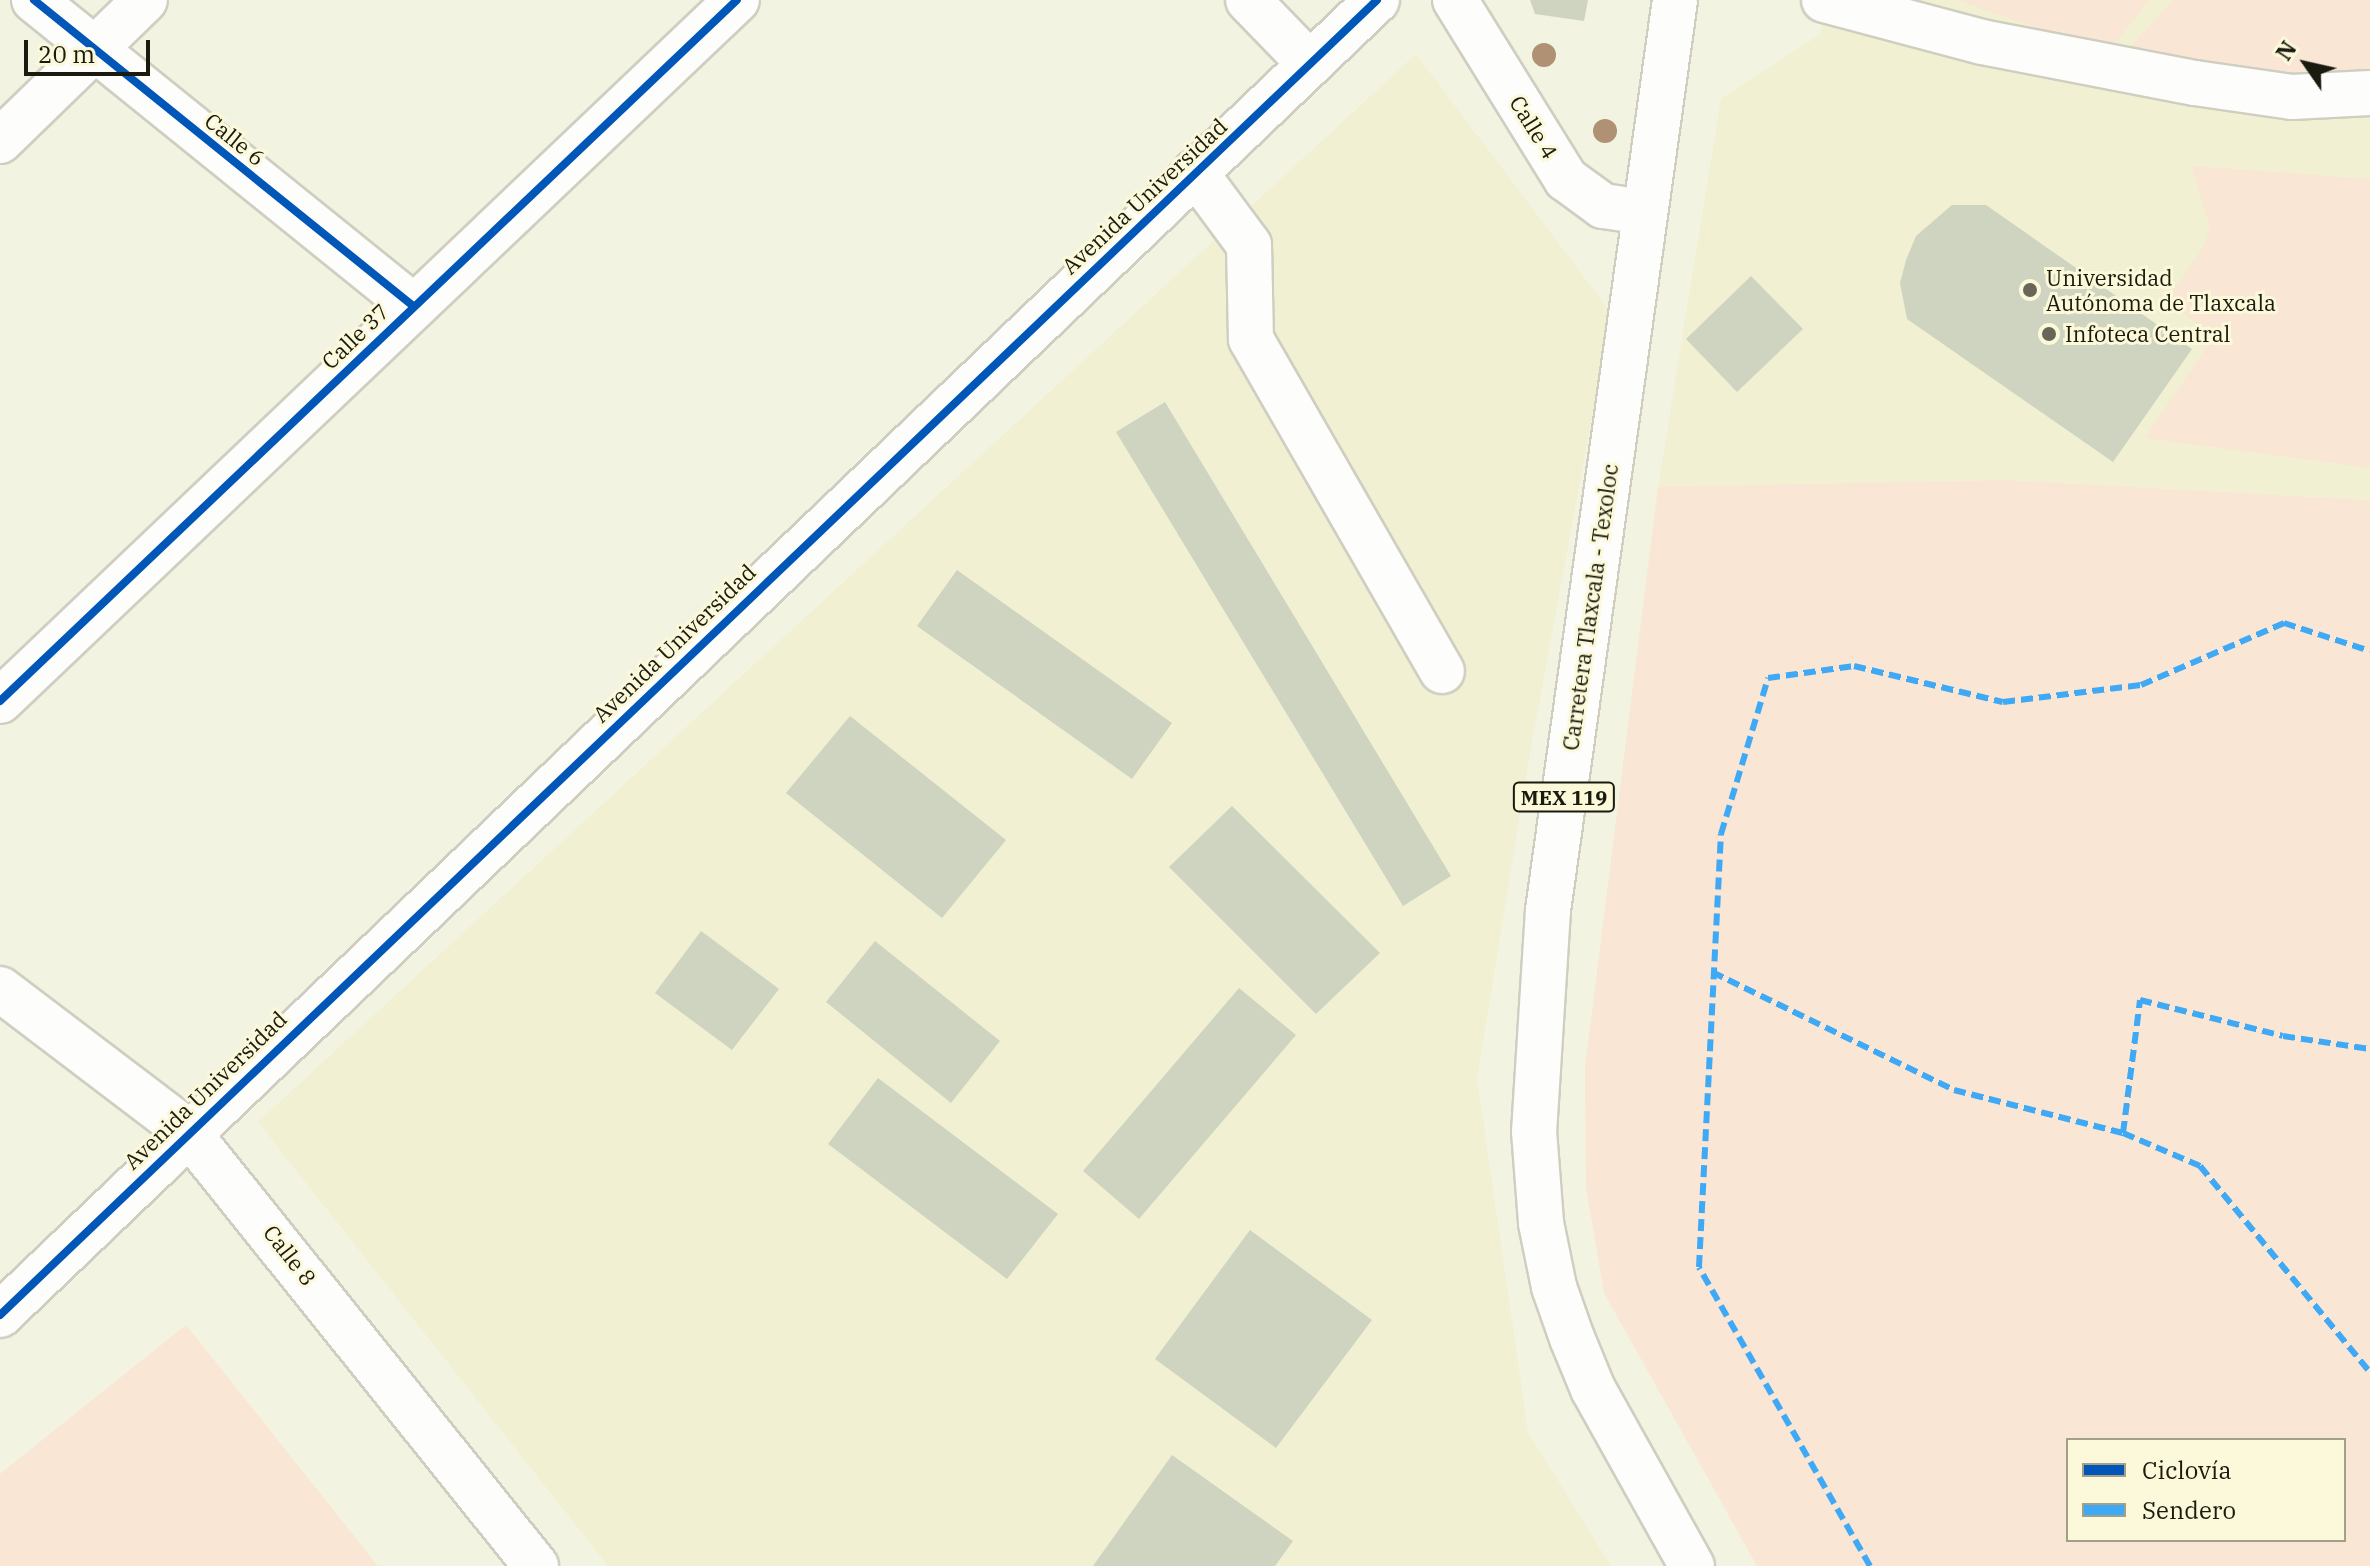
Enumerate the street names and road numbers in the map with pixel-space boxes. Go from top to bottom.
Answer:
street label: Calle 4 [1504,91,1564,163]
street label: Calle 6 [200,107,270,171]
street label: Avenida Universidad [1056,113,1232,279]
street label: Calle 37 [316,298,394,374]
street label: Carretera Tlaxcala - Texoloc [1557,462,1623,752]
street label: Avenida Universidad [587,558,761,728]
road number: MEX 119 [1512,781,1616,813]
street label: Avenida Universidad [118,1005,292,1175]
street label: Calle 8 [258,1220,322,1290]

